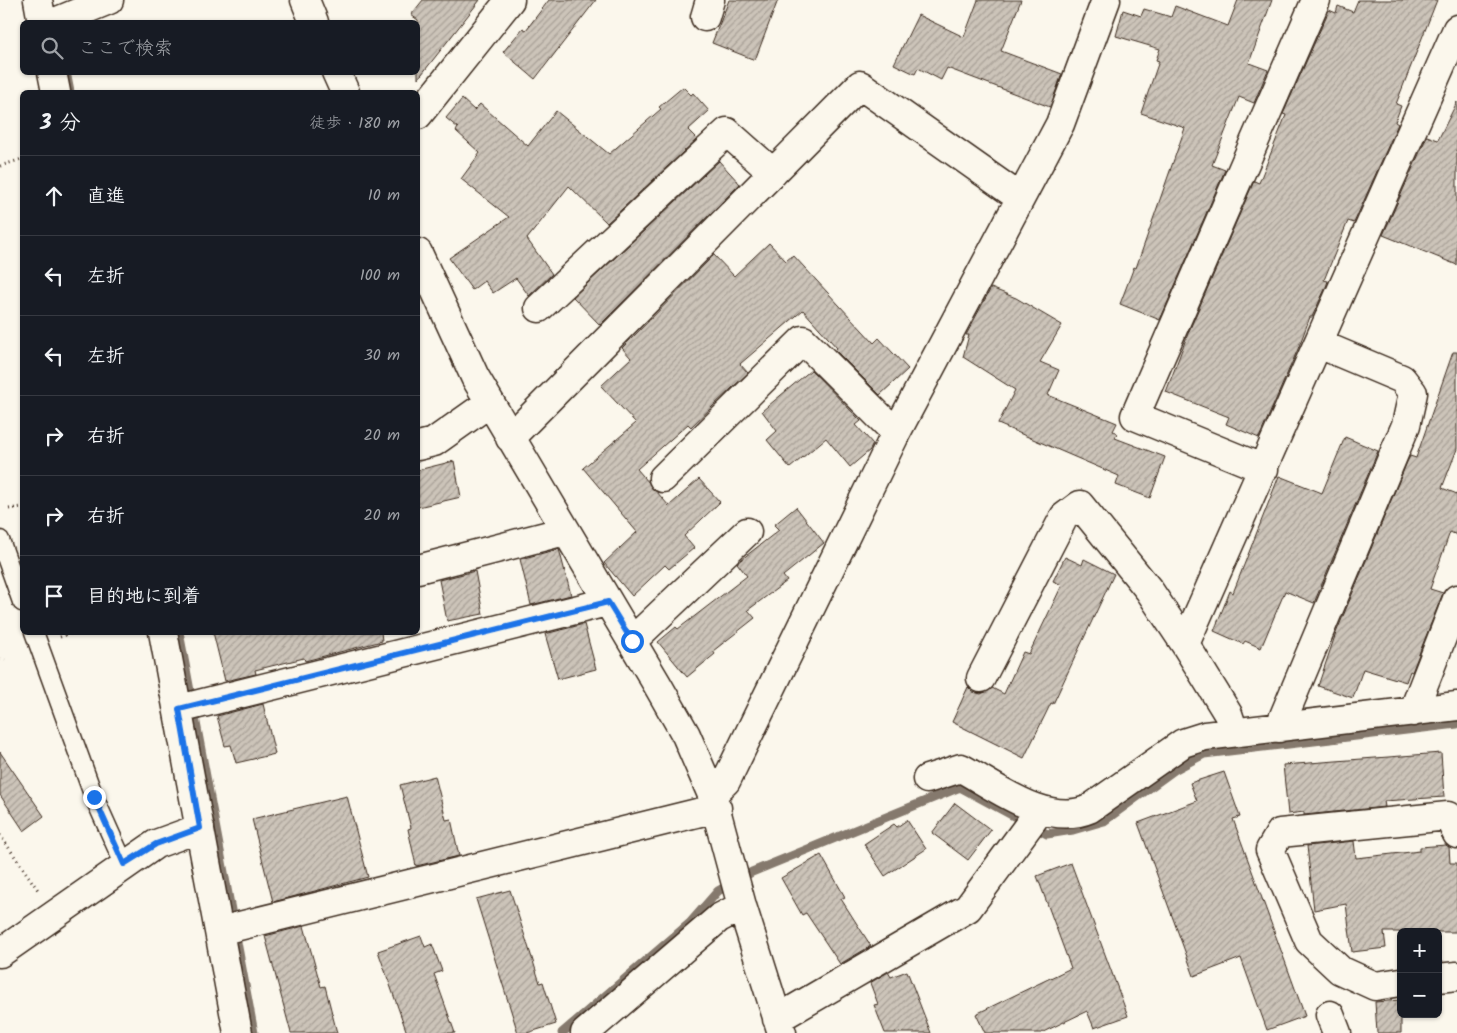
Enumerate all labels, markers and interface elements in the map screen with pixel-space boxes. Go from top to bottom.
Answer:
search box [20,20,420,75]
icon: search [38,34,66,62]
text: ここで検索 [78,34,173,64]
text: 3 分 [40,107,81,140]
text: 徒歩 · 180 m [310,111,400,136]
icon: ahead [40,182,68,210]
text: 直進 [87,182,125,212]
text: 10 m [368,183,400,208]
icon: left [40,262,68,290]
text: 左折 [87,262,125,292]
text: 100 m [360,263,400,288]
icon: left [40,342,68,370]
text: 左折 [87,342,125,372]
text: 30 m [364,343,400,368]
icon: right [40,422,68,450]
text: 右折 [87,422,125,452]
text: 20 m [364,423,400,448]
icon: right [40,502,68,530]
text: 右折 [87,502,125,532]
text: 20 m [364,503,400,528]
icon: arrive [40,582,68,610]
text: 目的地に到着 [87,582,201,612]
route start [621,630,644,653]
route end [83,786,106,809]
map controls [1397,928,1442,1018]
button: + [1397,928,1442,973]
button: − [1397,973,1442,1018]

